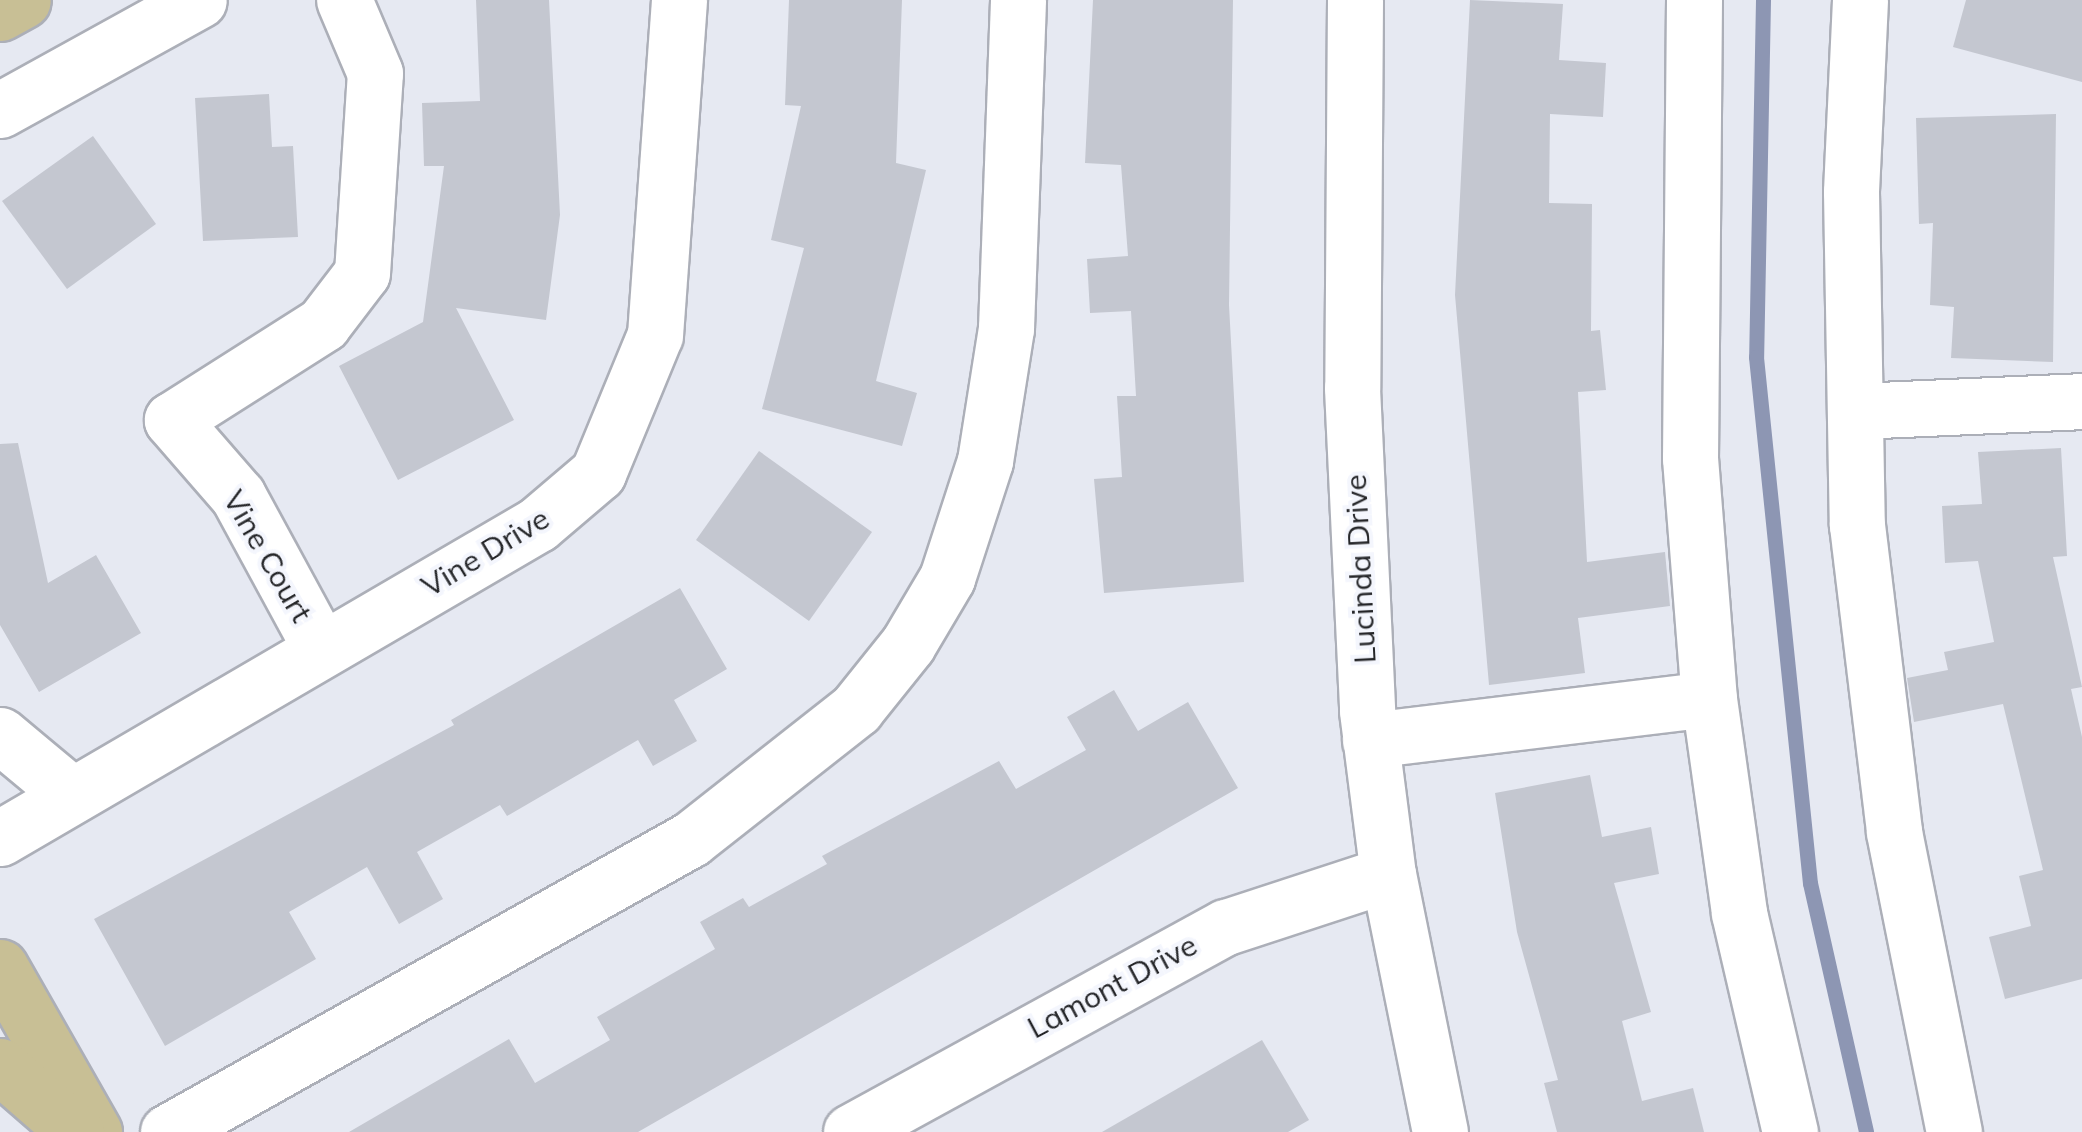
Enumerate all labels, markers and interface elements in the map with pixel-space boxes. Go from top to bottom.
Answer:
street label: Lucinda Drive [1337,474,1383,664]
street label: Vine Court [216,484,320,628]
street label: Vine Drive [415,500,555,604]
street label: Lamont Drive [1021,926,1203,1046]

